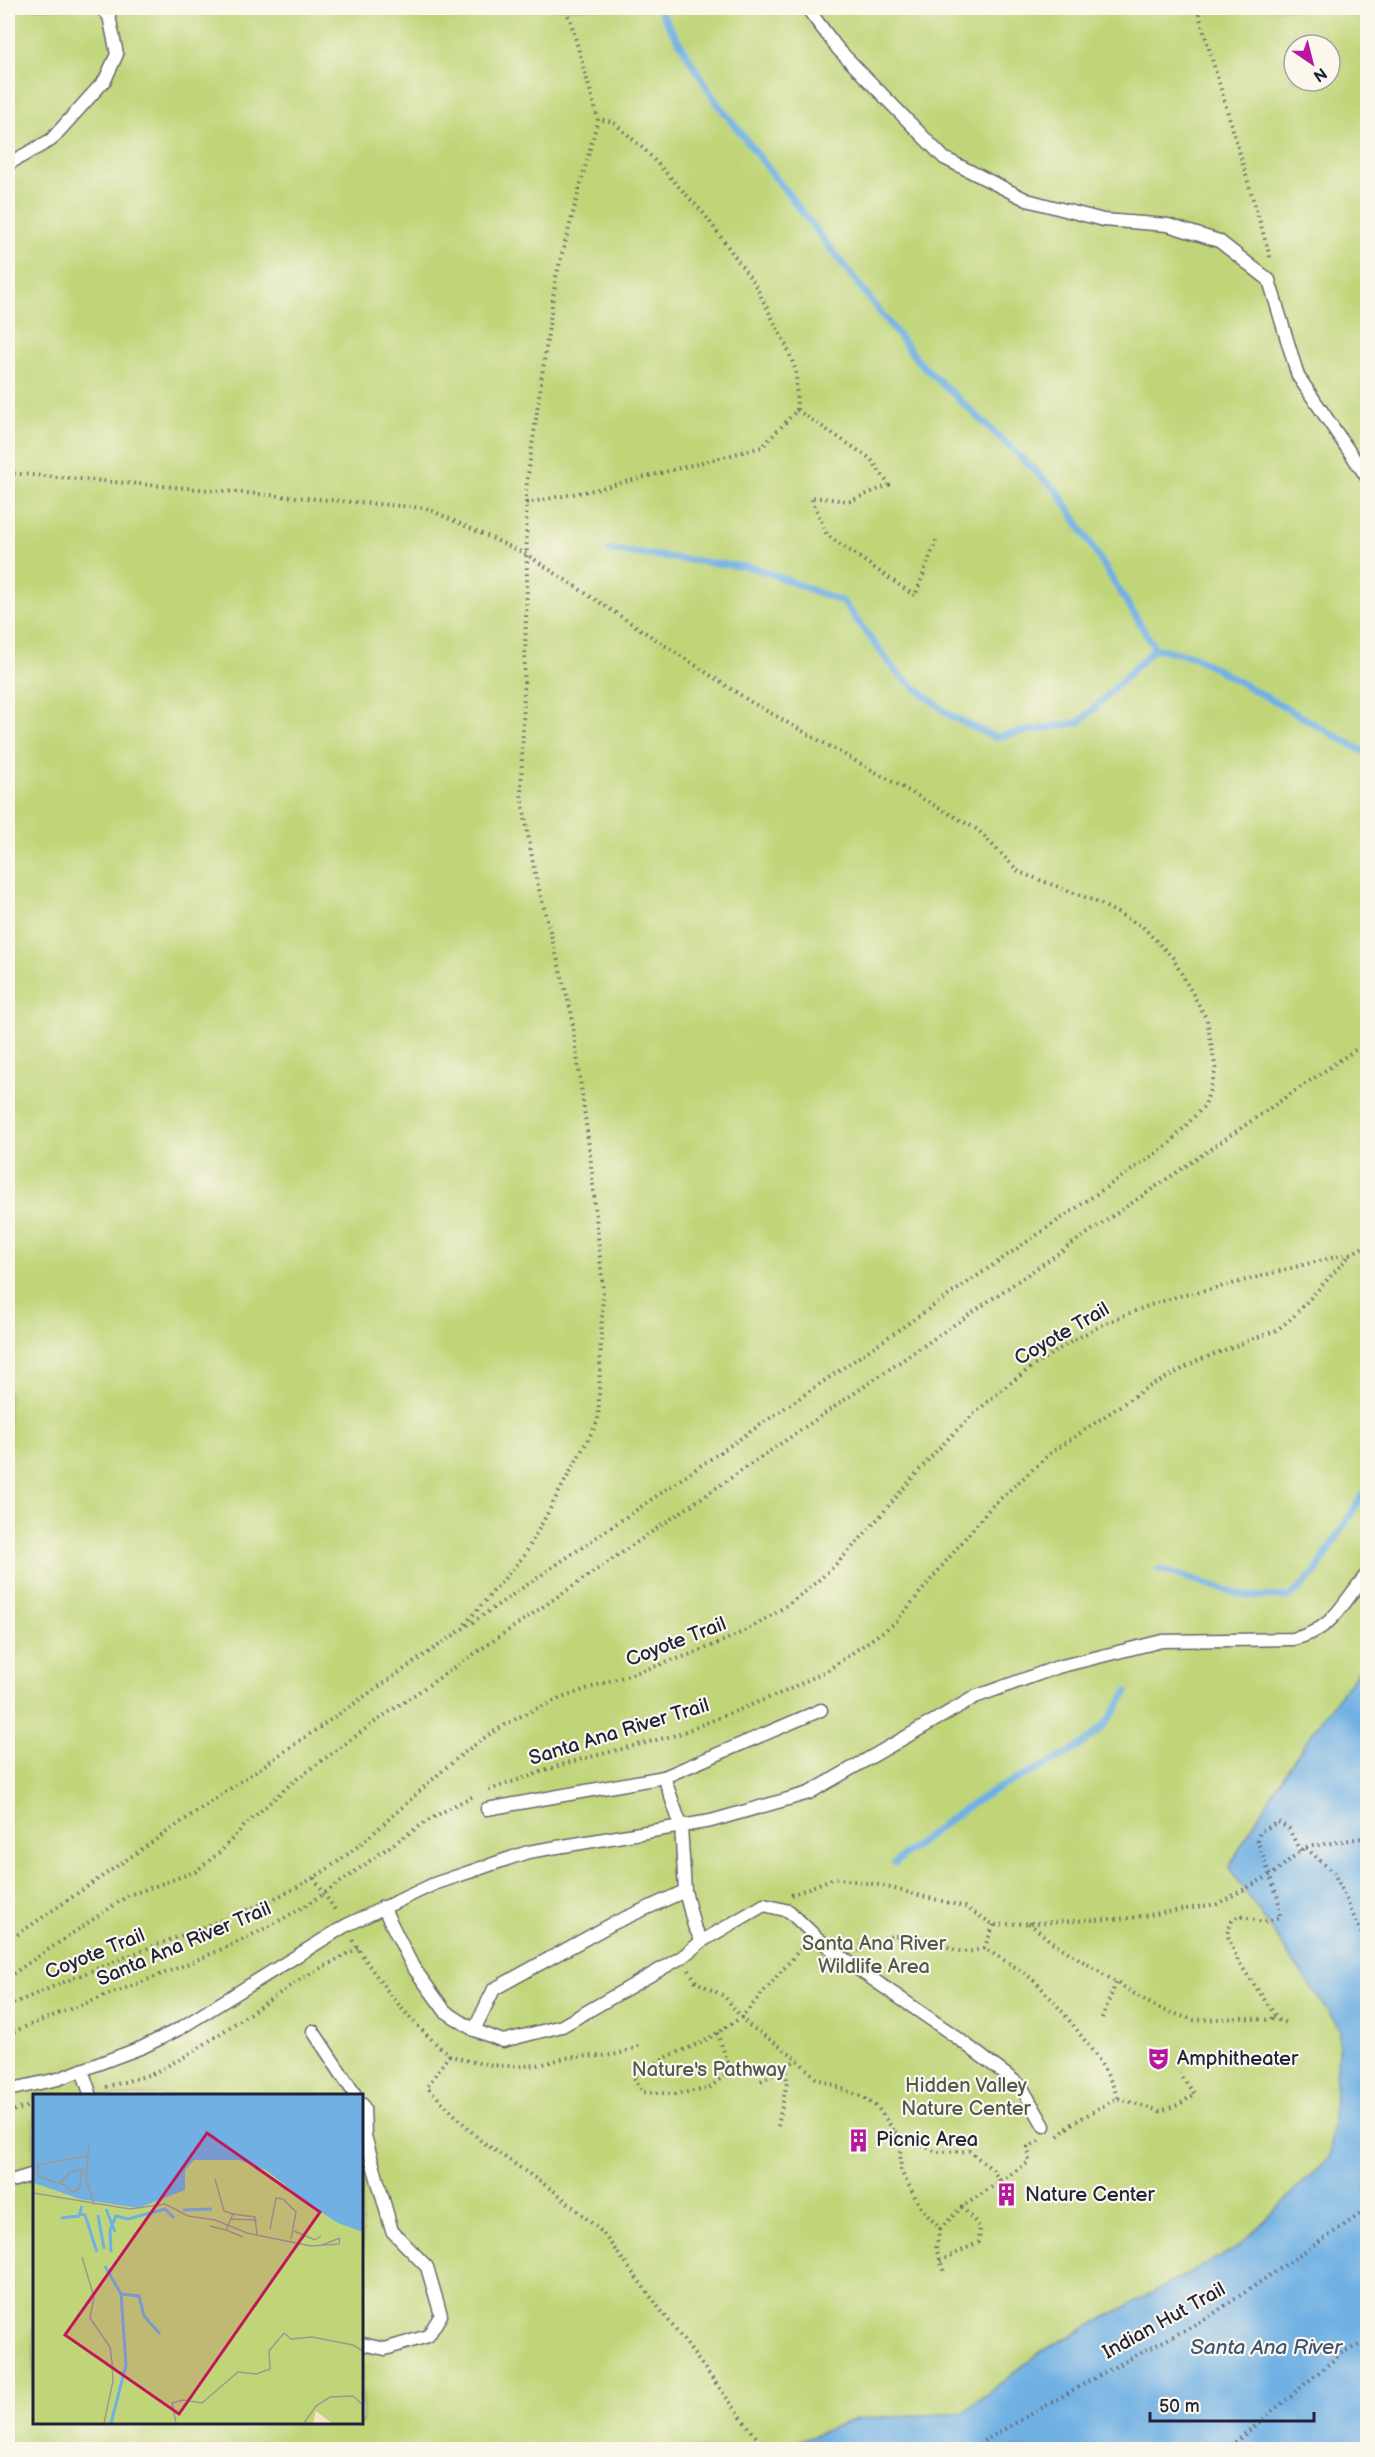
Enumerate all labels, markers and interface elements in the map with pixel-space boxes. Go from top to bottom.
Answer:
north arrow [1282,33,1342,93]
text: N [1309,63,1330,85]
street label: Coyote Trail [1010,1297,1114,1371]
street label: Coyote Trail [622,1612,730,1672]
street label: Santa Ana River Trail [526,1693,712,1771]
street label: Santa Ana River Trail [93,1896,275,1992]
street label: Coyote Trail [42,1923,148,1985]
park label: Santa Ana River Wildlife Area [802,1932,947,1979]
theatre icon: Amphitheater [1146,2046,1172,2072]
place label: Amphitheater [1177,2047,1299,2071]
park label: Nature's Pathway [632,2058,786,2082]
park label: Hidden Valley Nature Center [901,2074,1032,2121]
inset map [33,2094,363,2424]
building icon: Picnic Area [845,2127,871,2153]
place label: Picnic Area [876,2128,978,2152]
building icon: Nature Center [994,2182,1020,2208]
place label: Nature Center [1025,2183,1155,2207]
street label: Indian Hut Trail [1098,2277,1230,2365]
water label: Santa Ana River [1190,2335,1343,2360]
scale bar [1150,2385,1314,2423]
text: 50 m [1159,2396,1200,2417]

